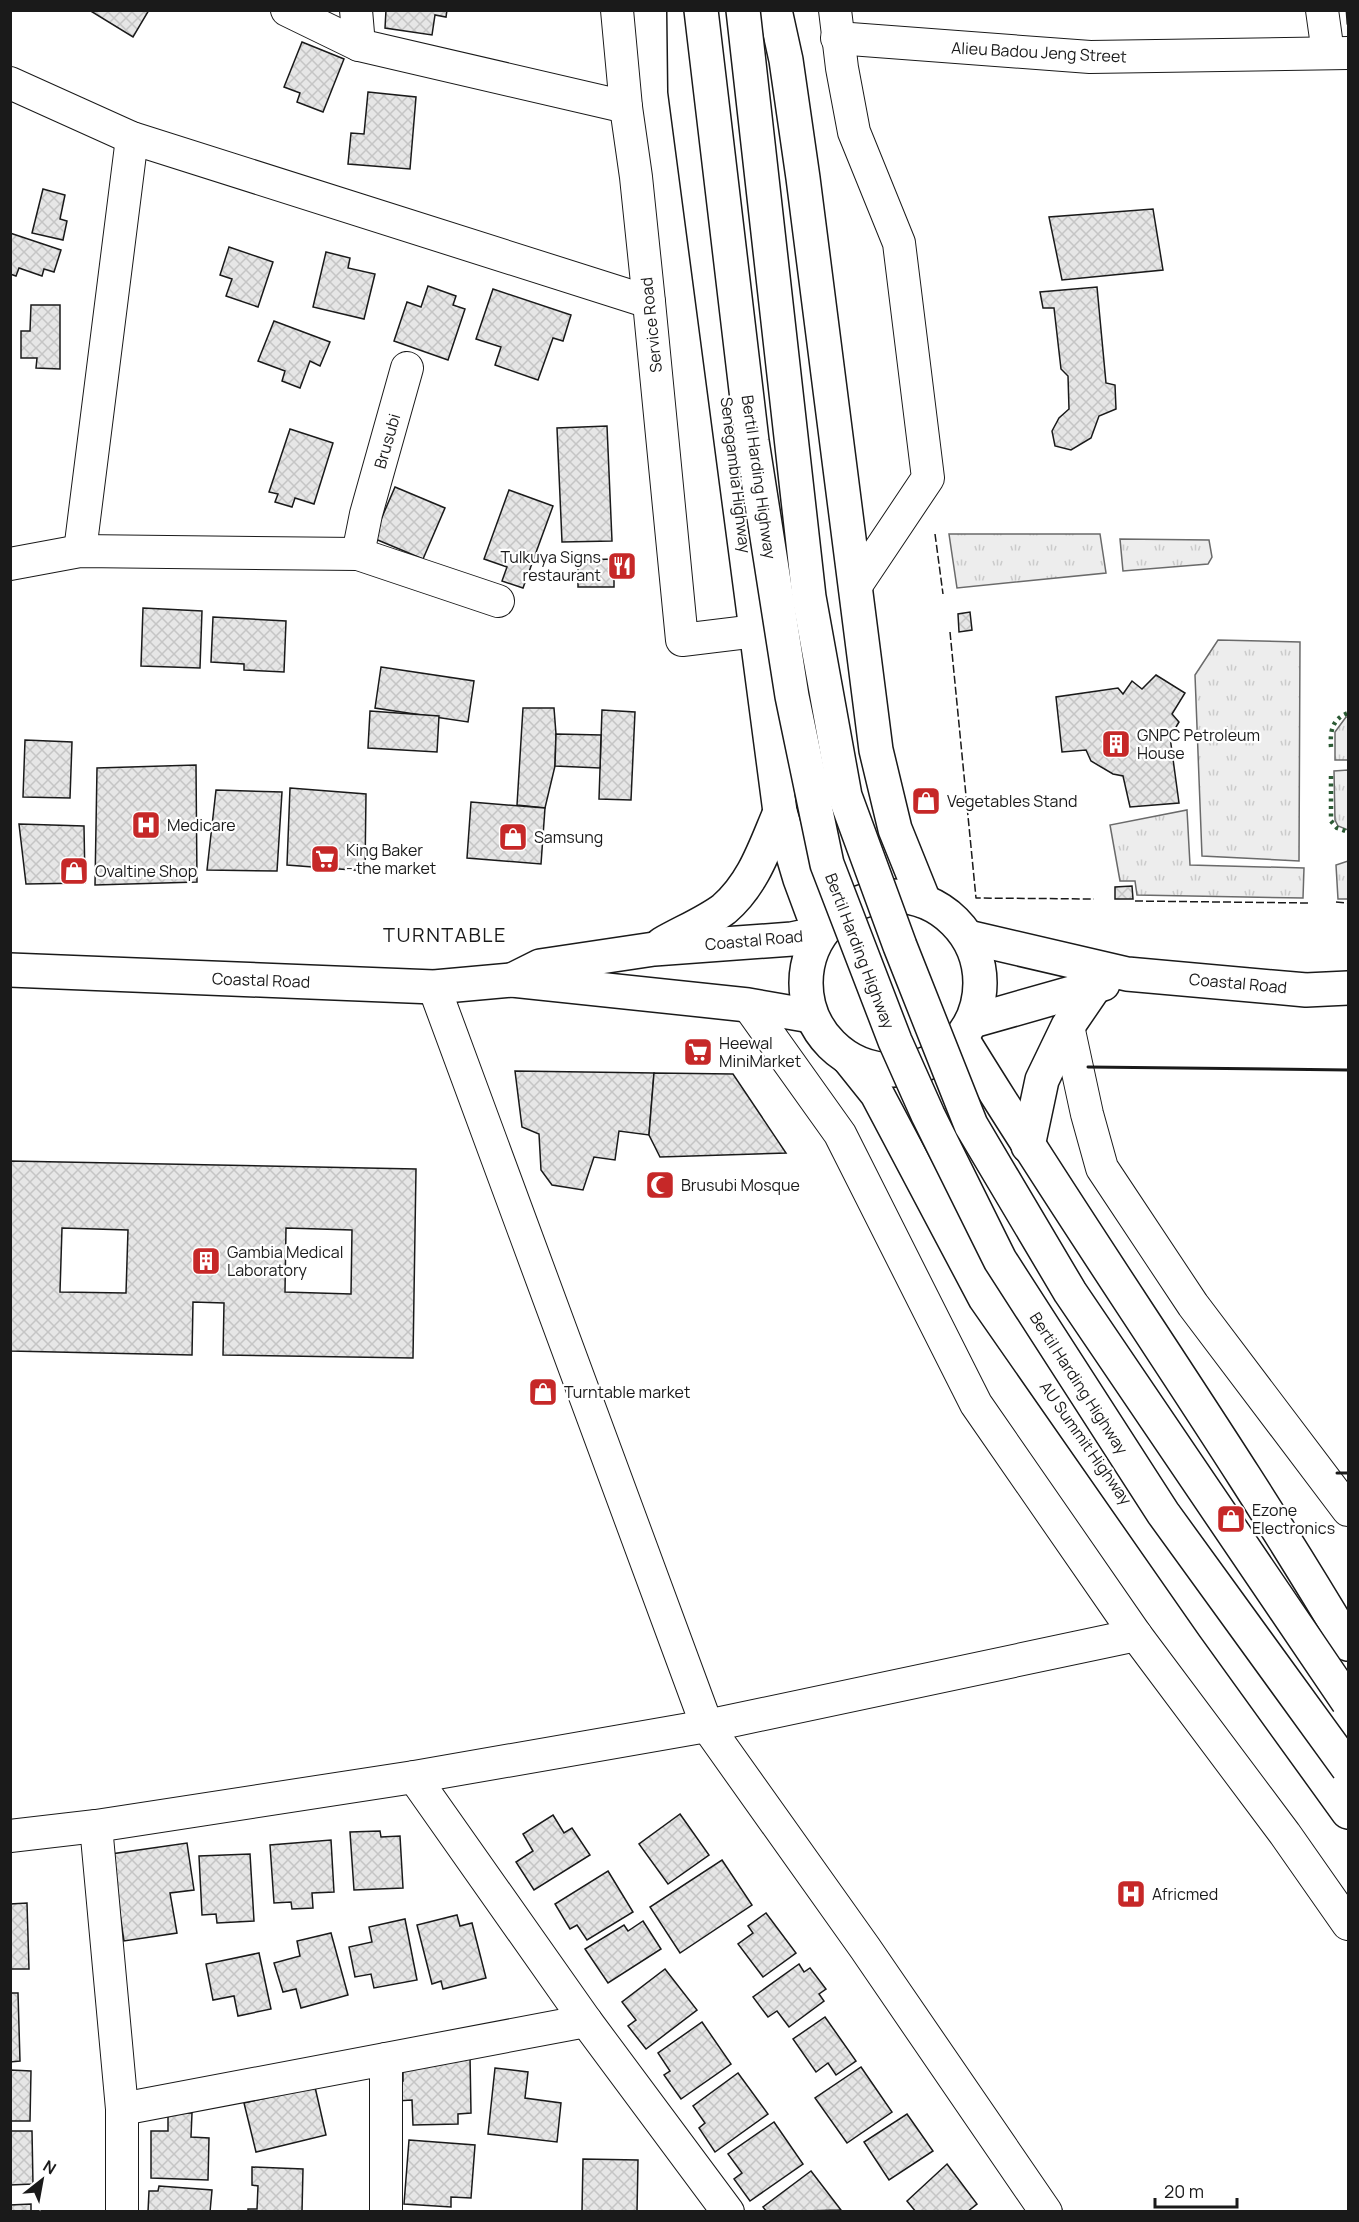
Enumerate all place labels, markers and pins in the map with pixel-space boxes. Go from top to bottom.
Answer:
place label: Tulkuya Signs restaurant [500,546,601,586]
restaurant icon: Tulkuya Signs restaurant [606,550,638,582]
place label: GNPC Petroleum House [1137,724,1260,764]
building icon: GNPC Petroleum House [1100,728,1132,760]
shop icon: Vegetables Stand [910,785,942,817]
place label: Vegetables Stand [947,790,1077,812]
hospital icon: Medicare [130,809,162,841]
place label: Medicare [167,814,236,836]
shop icon: Samsung [497,821,529,853]
place label: Samsung [534,826,603,848]
place label: King Baker - the market [346,839,436,879]
supermarket icon: King Baker - the market [309,843,341,875]
shop icon: Ovaltine Shop [58,855,90,887]
place label: Ovaltine Shop [95,860,197,882]
place label: Heewal MiniMarket [719,1032,801,1072]
supermarket icon: Heewal MiniMarket [682,1036,714,1068]
mosque icon: Brusubi Mosque [644,1169,676,1201]
place label: Brusubi Mosque [681,1174,800,1196]
place label: Gambia Medical Laboratory [227,1241,343,1281]
building icon: Gambia Medical Laboratory [190,1245,222,1277]
shop icon: Turntable market [527,1376,559,1408]
place label: Turntable market [564,1381,690,1403]
place label: Ezone Electronics [1252,1499,1335,1539]
shop icon: Ezone Electronics [1215,1503,1247,1535]
hospital icon: Africmed [1115,1878,1147,1910]
place label: Africmed [1152,1883,1218,1905]

